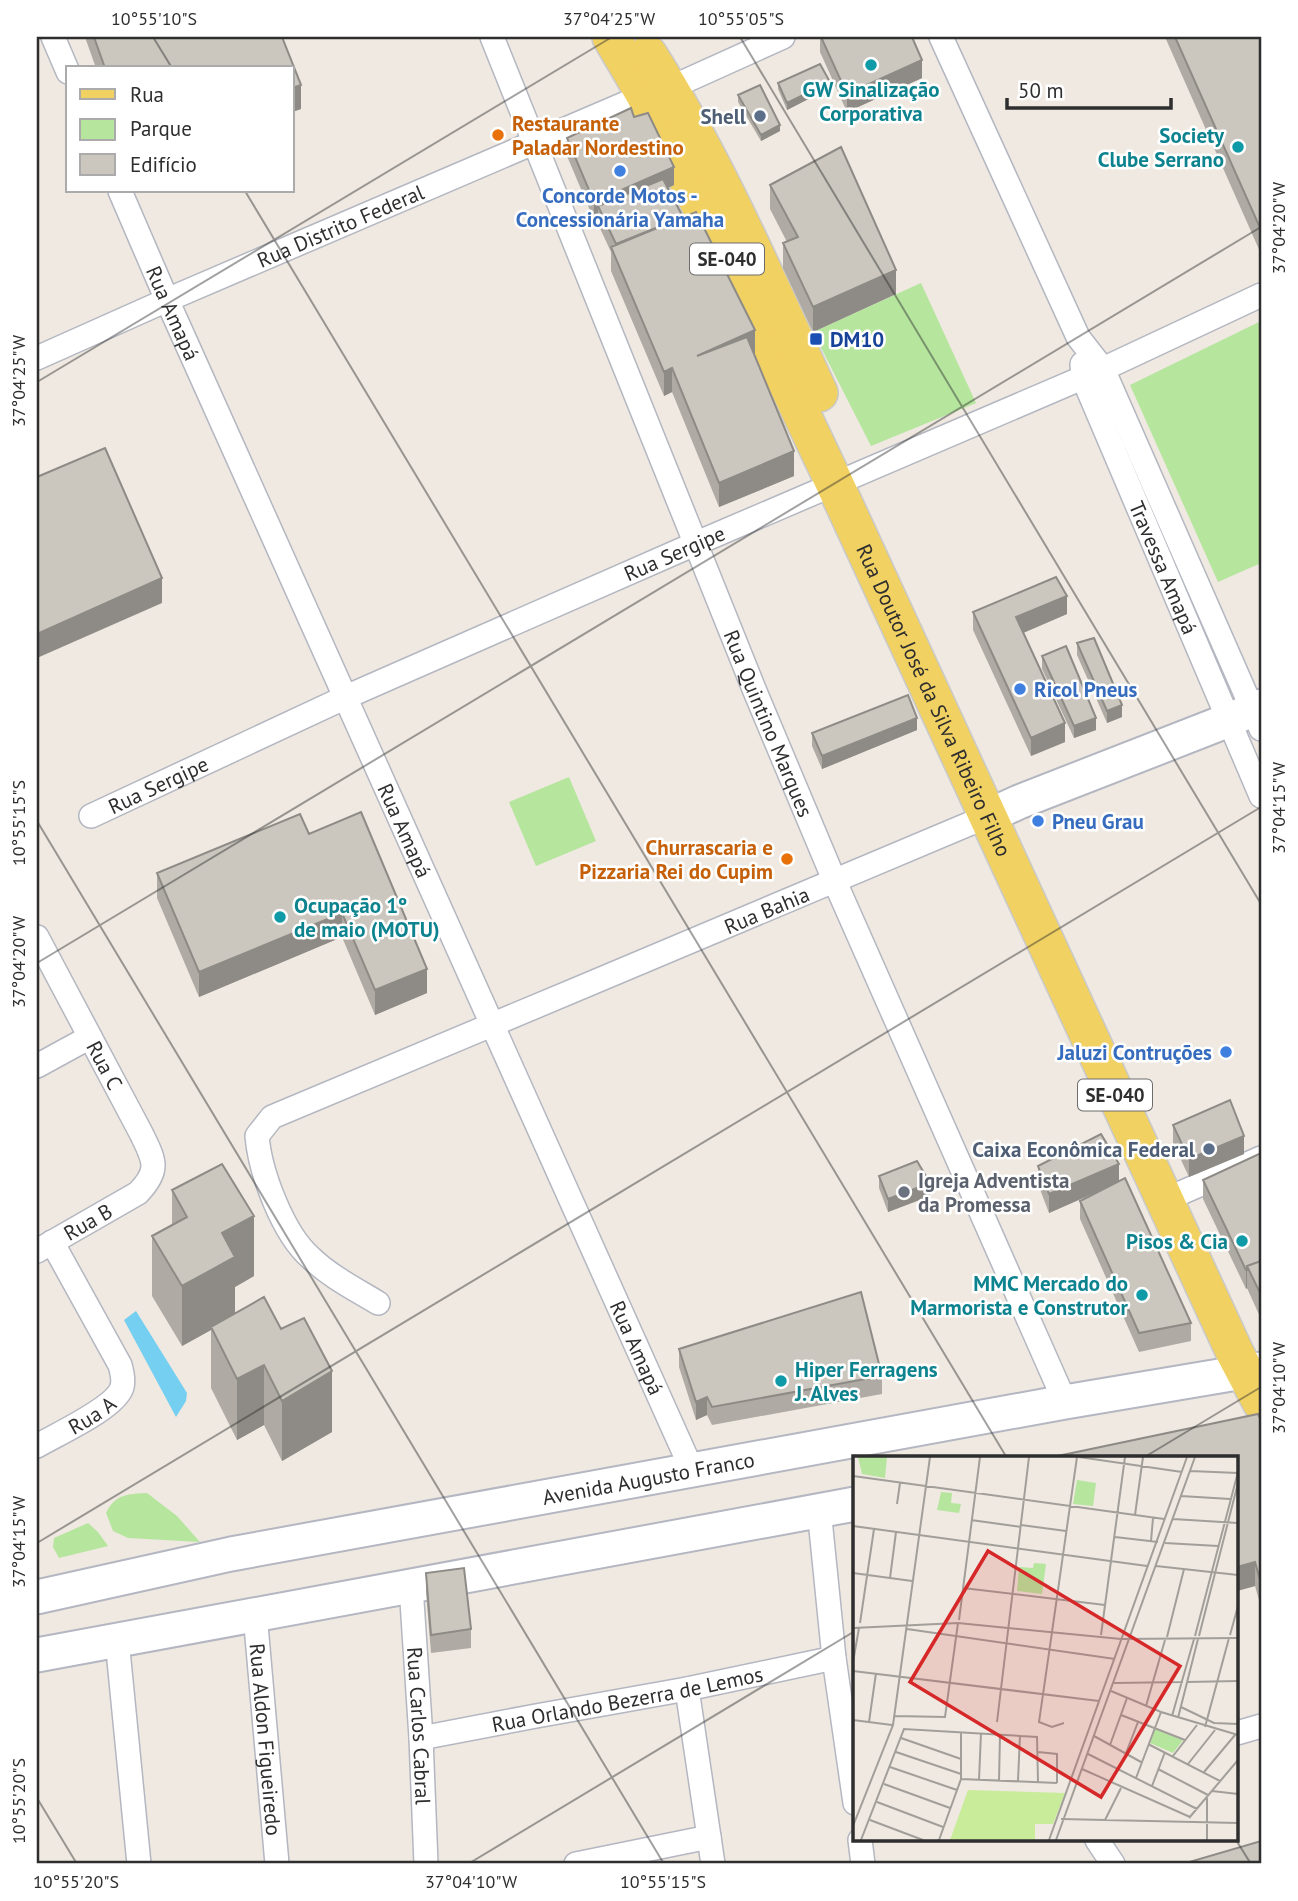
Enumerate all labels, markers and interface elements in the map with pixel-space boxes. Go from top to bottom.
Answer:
text: 10°55'10"S [111,7,197,30]
text: 37°04'25"W [563,7,655,30]
text: 10°55'05"S [698,7,784,30]
marker: GW Sinalização Corporativa [863,57,879,73]
legend [66,66,294,192]
scale bar [1007,66,1172,110]
place label: GW Sinalização Corporativa [803,76,939,127]
text: 50 m [1018,77,1064,104]
text: Rua [130,81,164,108]
place label: Shell [700,103,747,130]
marker: Shell [752,108,768,124]
place label: Restaurante Paladar Nordestino [512,110,684,161]
text: Parque [130,115,192,142]
place label: Society Clube Serrano [1098,122,1225,173]
marker: Restaurante Paladar Nordestino [490,127,506,143]
marker: Society Clube Serrano [1230,139,1246,155]
text: Edifício [130,151,197,178]
marker: Concorde Motos - Concessionária Yamaha [612,163,628,179]
street label: Rua Distrito Federal [253,178,428,273]
place label: Concorde Motos - Concessionária Yamaha [516,182,724,233]
text: 37°04'20"W [1267,182,1290,274]
road number: SE-040 [690,244,764,274]
street label: Rua Amapá [140,262,206,364]
place label: DM10 [830,326,884,353]
marker: DM10 [808,331,824,347]
text: 37°04'25"W [7,335,30,427]
street label: Travessa Amapá [1123,497,1204,638]
street label: Rua Sergipe [620,519,729,587]
street label: Rua Doutor José da Silva Ribeiro Filho [851,540,1018,861]
street label: Rua Quintino Marques [718,626,820,821]
place label: Ricol Pneus [1034,676,1138,703]
marker: Ricol Pneus [1012,681,1028,697]
street label: Rua Sergipe [104,750,213,820]
text: 37°04'15"W [1267,762,1290,854]
street label: Rua Amapá [372,779,438,882]
text: 10°55'15"S [7,780,30,866]
place label: Pneu Grau [1052,808,1144,835]
marker: Pneu Grau [1030,813,1046,829]
place label: Churrascaria e Pizzaria Rei do Cupim [579,834,773,885]
marker: Churrascaria e Pizzaria Rei do Cupim [779,851,795,867]
street label: Rua Bahia [720,880,813,940]
place label: Ocupação 1º de maio (MOTU) [294,892,440,943]
marker: Ocupação 1º de maio (MOTU) [272,909,288,925]
text: 37°04'20"W [7,916,30,1008]
street label: Rua C [81,1036,129,1094]
place label: Jaluzi Contruções [1057,1039,1212,1066]
marker: Jaluzi Contruções [1218,1044,1234,1060]
road number: SE-040 [1078,1079,1152,1110]
place label: Caixa Econômica Federal [972,1136,1196,1163]
marker: Caixa Econômica Federal [1201,1141,1217,1157]
place label: Igreja Adventista da Promessa [918,1167,1069,1218]
marker: Igreja Adventista da Promessa [896,1184,912,1200]
street label: Rua B [59,1197,117,1247]
place label: Pisos & Cia [1126,1228,1228,1255]
marker: Pisos & Cia [1234,1233,1250,1249]
place label: MMC Mercado do Marmorista e Construtor [910,1270,1129,1321]
marker: MMC Mercado do Marmorista e Construtor [1134,1287,1150,1303]
street label: Rua Amapá [604,1296,670,1399]
text: 37°04'10"W [1267,1342,1290,1434]
place label: Hiper Ferragens J. Alves [794,1356,938,1407]
marker: Hiper Ferragens J. Alves [773,1373,789,1389]
street label: Rua A [63,1389,122,1440]
street label: Avenida Augusto Franco [540,1445,757,1510]
inset map [853,1456,1238,1842]
text: 37°04'15"W [7,1496,30,1588]
street label: Rua Aldon Figueiredo [244,1642,288,1837]
street label: Rua Carlos Cabral [402,1646,437,1805]
street label: Rua Orlando Bezerra de Lemos [490,1660,765,1738]
text: 10°55'20"S [7,1758,30,1844]
text: 10°55'20"S [33,1870,119,1893]
text: 37°04'10"W [425,1870,517,1893]
text: 10°55'15"S [620,1870,706,1893]

